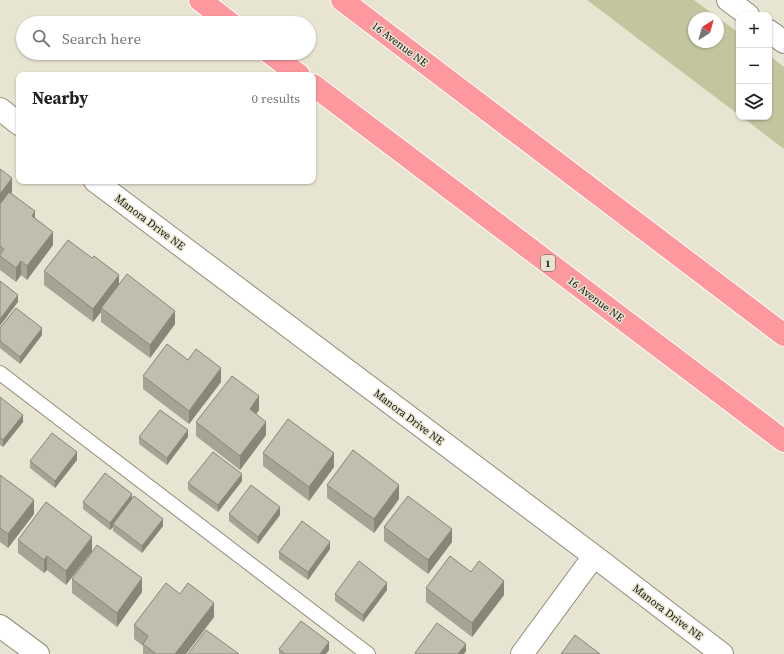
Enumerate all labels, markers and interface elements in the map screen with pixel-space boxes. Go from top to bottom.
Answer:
north arrow [688,12,724,48]
map controls [736,12,772,120]
button: + [736,12,772,48]
search box [16,16,316,60]
street label: 16 Avenue NE [368,18,431,71]
icon: search [30,27,52,49]
text: Search here [62,28,141,49]
button: − [736,48,772,84]
button: layers [736,84,772,120]
text: Nearby [32,86,88,110]
text: 0 results [252,90,300,107]
street label: Manora Drive NE [112,191,188,254]
road number: 1 [541,255,555,271]
street label: 16 Avenue NE [564,273,627,326]
street label: Manora Drive NE [371,386,447,449]
street label: Manora Drive NE [630,581,706,644]

